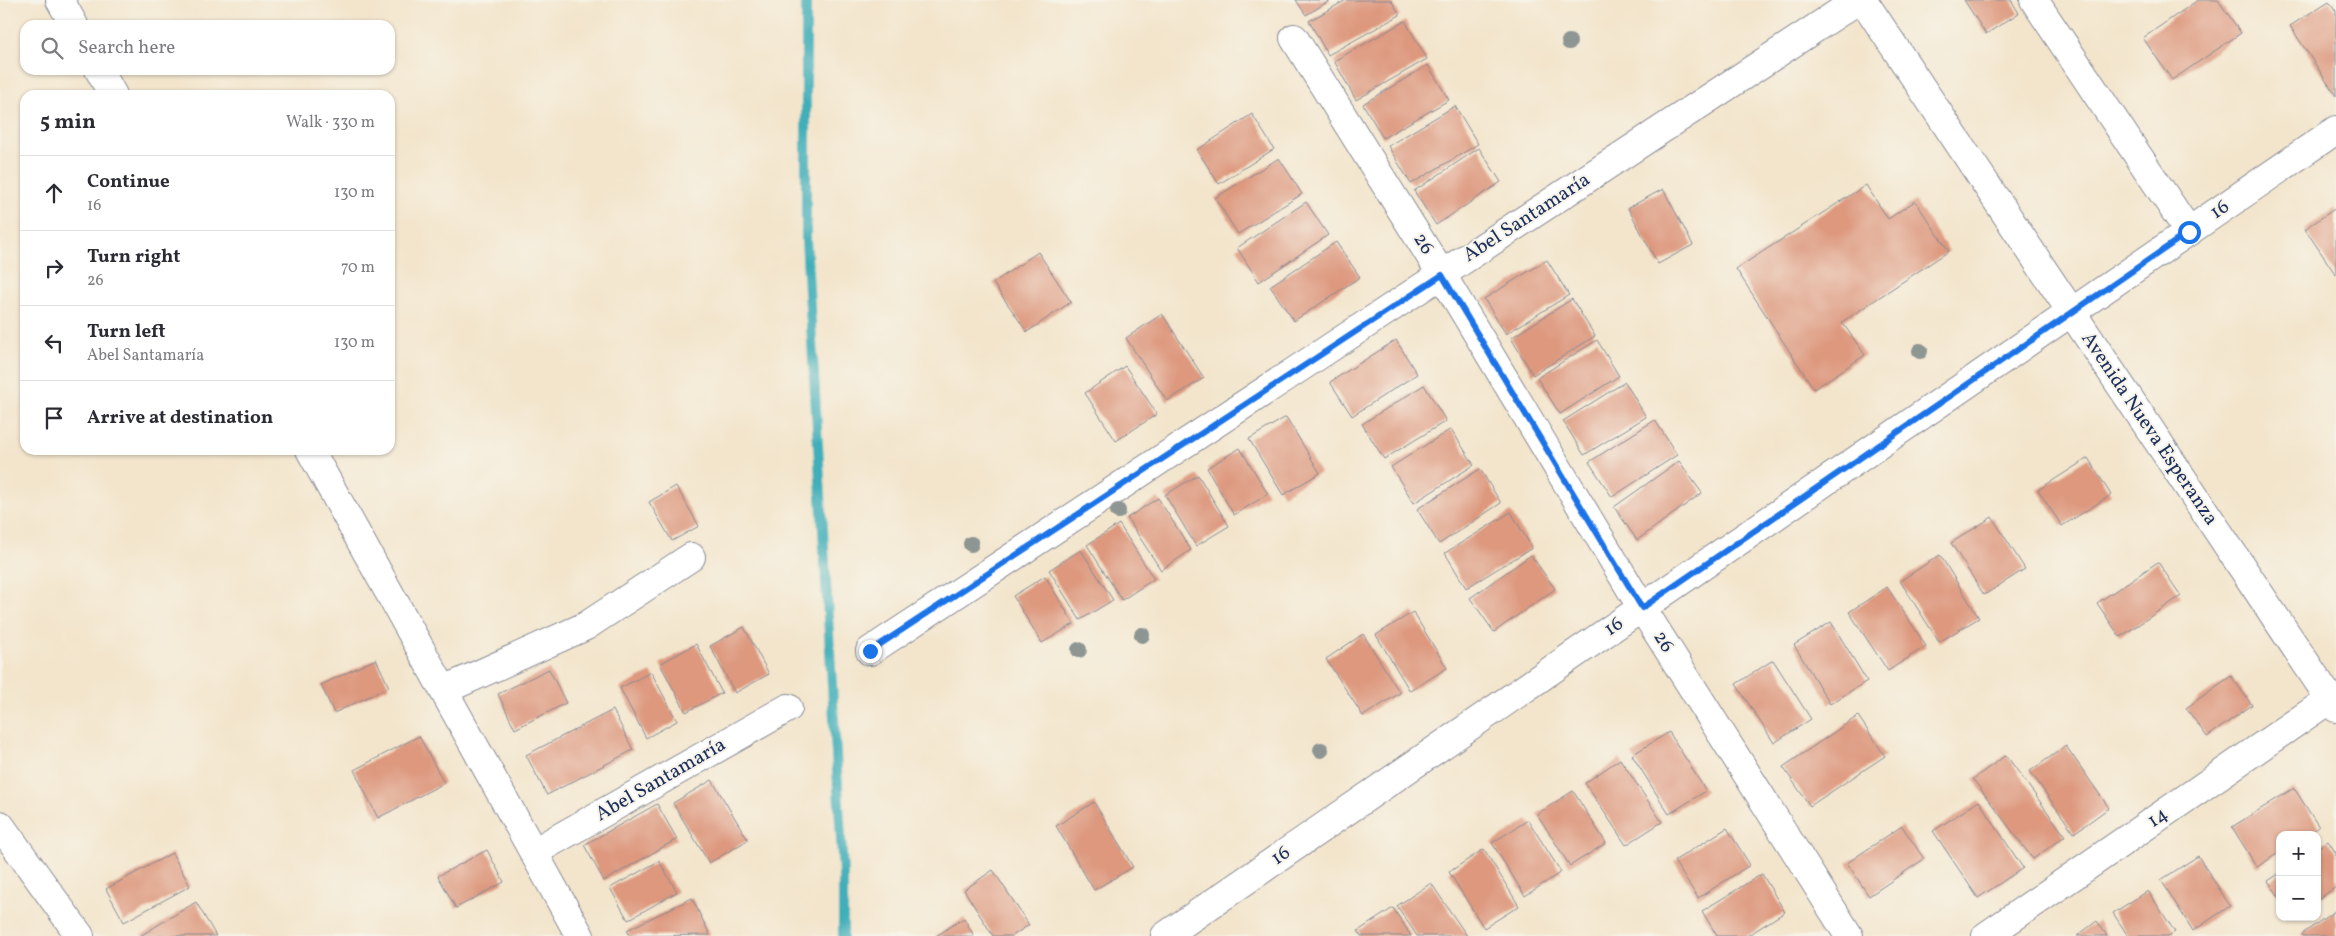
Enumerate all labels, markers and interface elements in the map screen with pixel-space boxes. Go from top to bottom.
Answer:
search box [20,20,395,75]
icon: search [38,34,66,62]
text: Search here [78,35,175,61]
text: 5 min [40,108,96,137]
text: Walk · 330 m [286,112,375,134]
street label: Abel Santamaría [1458,166,1596,270]
text: Continue [87,169,170,195]
icon: ahead [40,179,68,207]
text: 130 m [334,182,375,204]
street label: 16 [2205,193,2235,227]
text: 16 [87,195,101,217]
route start [2178,221,2201,244]
street label: 26 [1406,228,1440,260]
text: Turn right [87,244,180,270]
icon: right [40,254,68,282]
text: 70 m [341,257,375,279]
text: 26 [87,270,104,292]
text: Turn left [87,319,166,345]
street label: Avenida Nueva Esperanza [2074,327,2224,531]
icon: left [40,329,68,357]
text: 130 m [334,332,375,354]
text: Abel Santamaría [87,345,204,367]
icon: arrive [40,404,68,432]
text: Arrive at destination [87,405,273,431]
street label: 16 [1599,610,1629,644]
street label: 26 [1646,626,1680,658]
route end [859,640,882,663]
street label: Abel Santamaría [591,731,731,829]
street label: 14 [2142,801,2174,835]
map controls [2276,831,2321,921]
button: + [2276,831,2321,876]
street label: 16 [1266,839,1296,873]
button: − [2276,876,2321,921]

